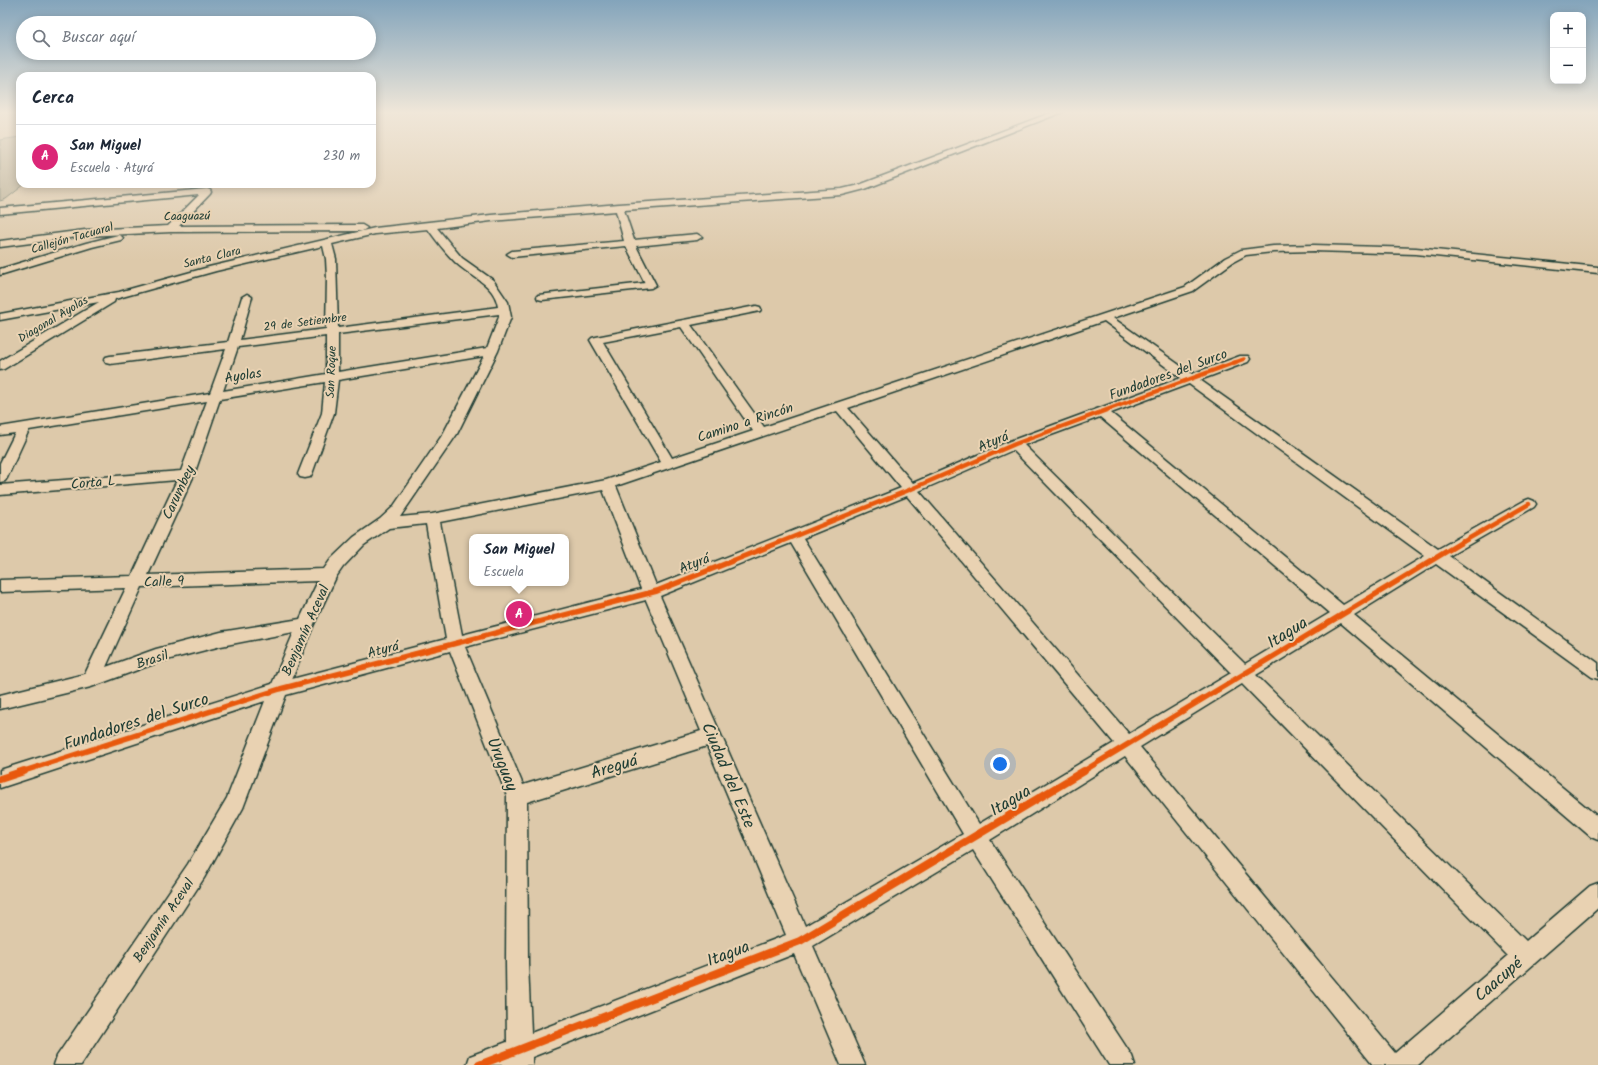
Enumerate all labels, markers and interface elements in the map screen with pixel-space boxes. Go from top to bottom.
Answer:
map controls [1550,12,1586,84]
button: + [1550,12,1586,48]
search box [16,16,376,60]
text: Buscar aquí [62,26,135,50]
icon: search [30,27,52,49]
button: − [1550,48,1586,84]
text: Cerca [32,85,74,112]
text: San Miguel [70,134,141,158]
text: A [41,146,49,167]
text: 230 m [323,146,360,167]
text: Escuela · Atyrá [70,158,153,179]
street label: Caaguazú [164,207,211,226]
street label: Callejón Tacuaral [29,218,116,259]
street label: Santa Clara [181,241,243,274]
street label: Diagonal Ayolas [14,291,92,348]
street label: 29 de Setiembre [262,308,348,337]
street label: Fundadores del Surco [1106,343,1231,407]
street label: San Roque [321,345,342,399]
street label: Ayolas [223,362,263,390]
street label: Camino a Rincón [694,397,796,449]
street label: Atyrá [974,425,1014,458]
street label: Carumbey [157,461,201,523]
street label: Corta L [70,470,116,496]
popup [469,534,569,586]
text: San Miguel [483,538,555,562]
street label: Atyrá [676,547,714,580]
text: Escuela [483,562,524,583]
street label: Calle 9 [143,570,185,594]
street label: Benjamín Aceval [276,581,336,679]
pin: A [506,599,532,629]
street label: Itagua [1262,610,1314,656]
street label: Atyrá [365,635,403,664]
street label: Brasil [133,644,172,675]
street label: Fundadores del Surco [60,686,213,759]
street label: Ciudad del Este [693,718,762,833]
street label: Uruguay [479,733,525,797]
street label: Areguá [588,747,643,787]
your location [990,754,1010,774]
street label: Itagua [985,778,1037,824]
street label: Benjamín Aceval [128,874,200,967]
street label: Itagua [703,934,754,975]
street label: Caacupé [1468,950,1531,1009]

